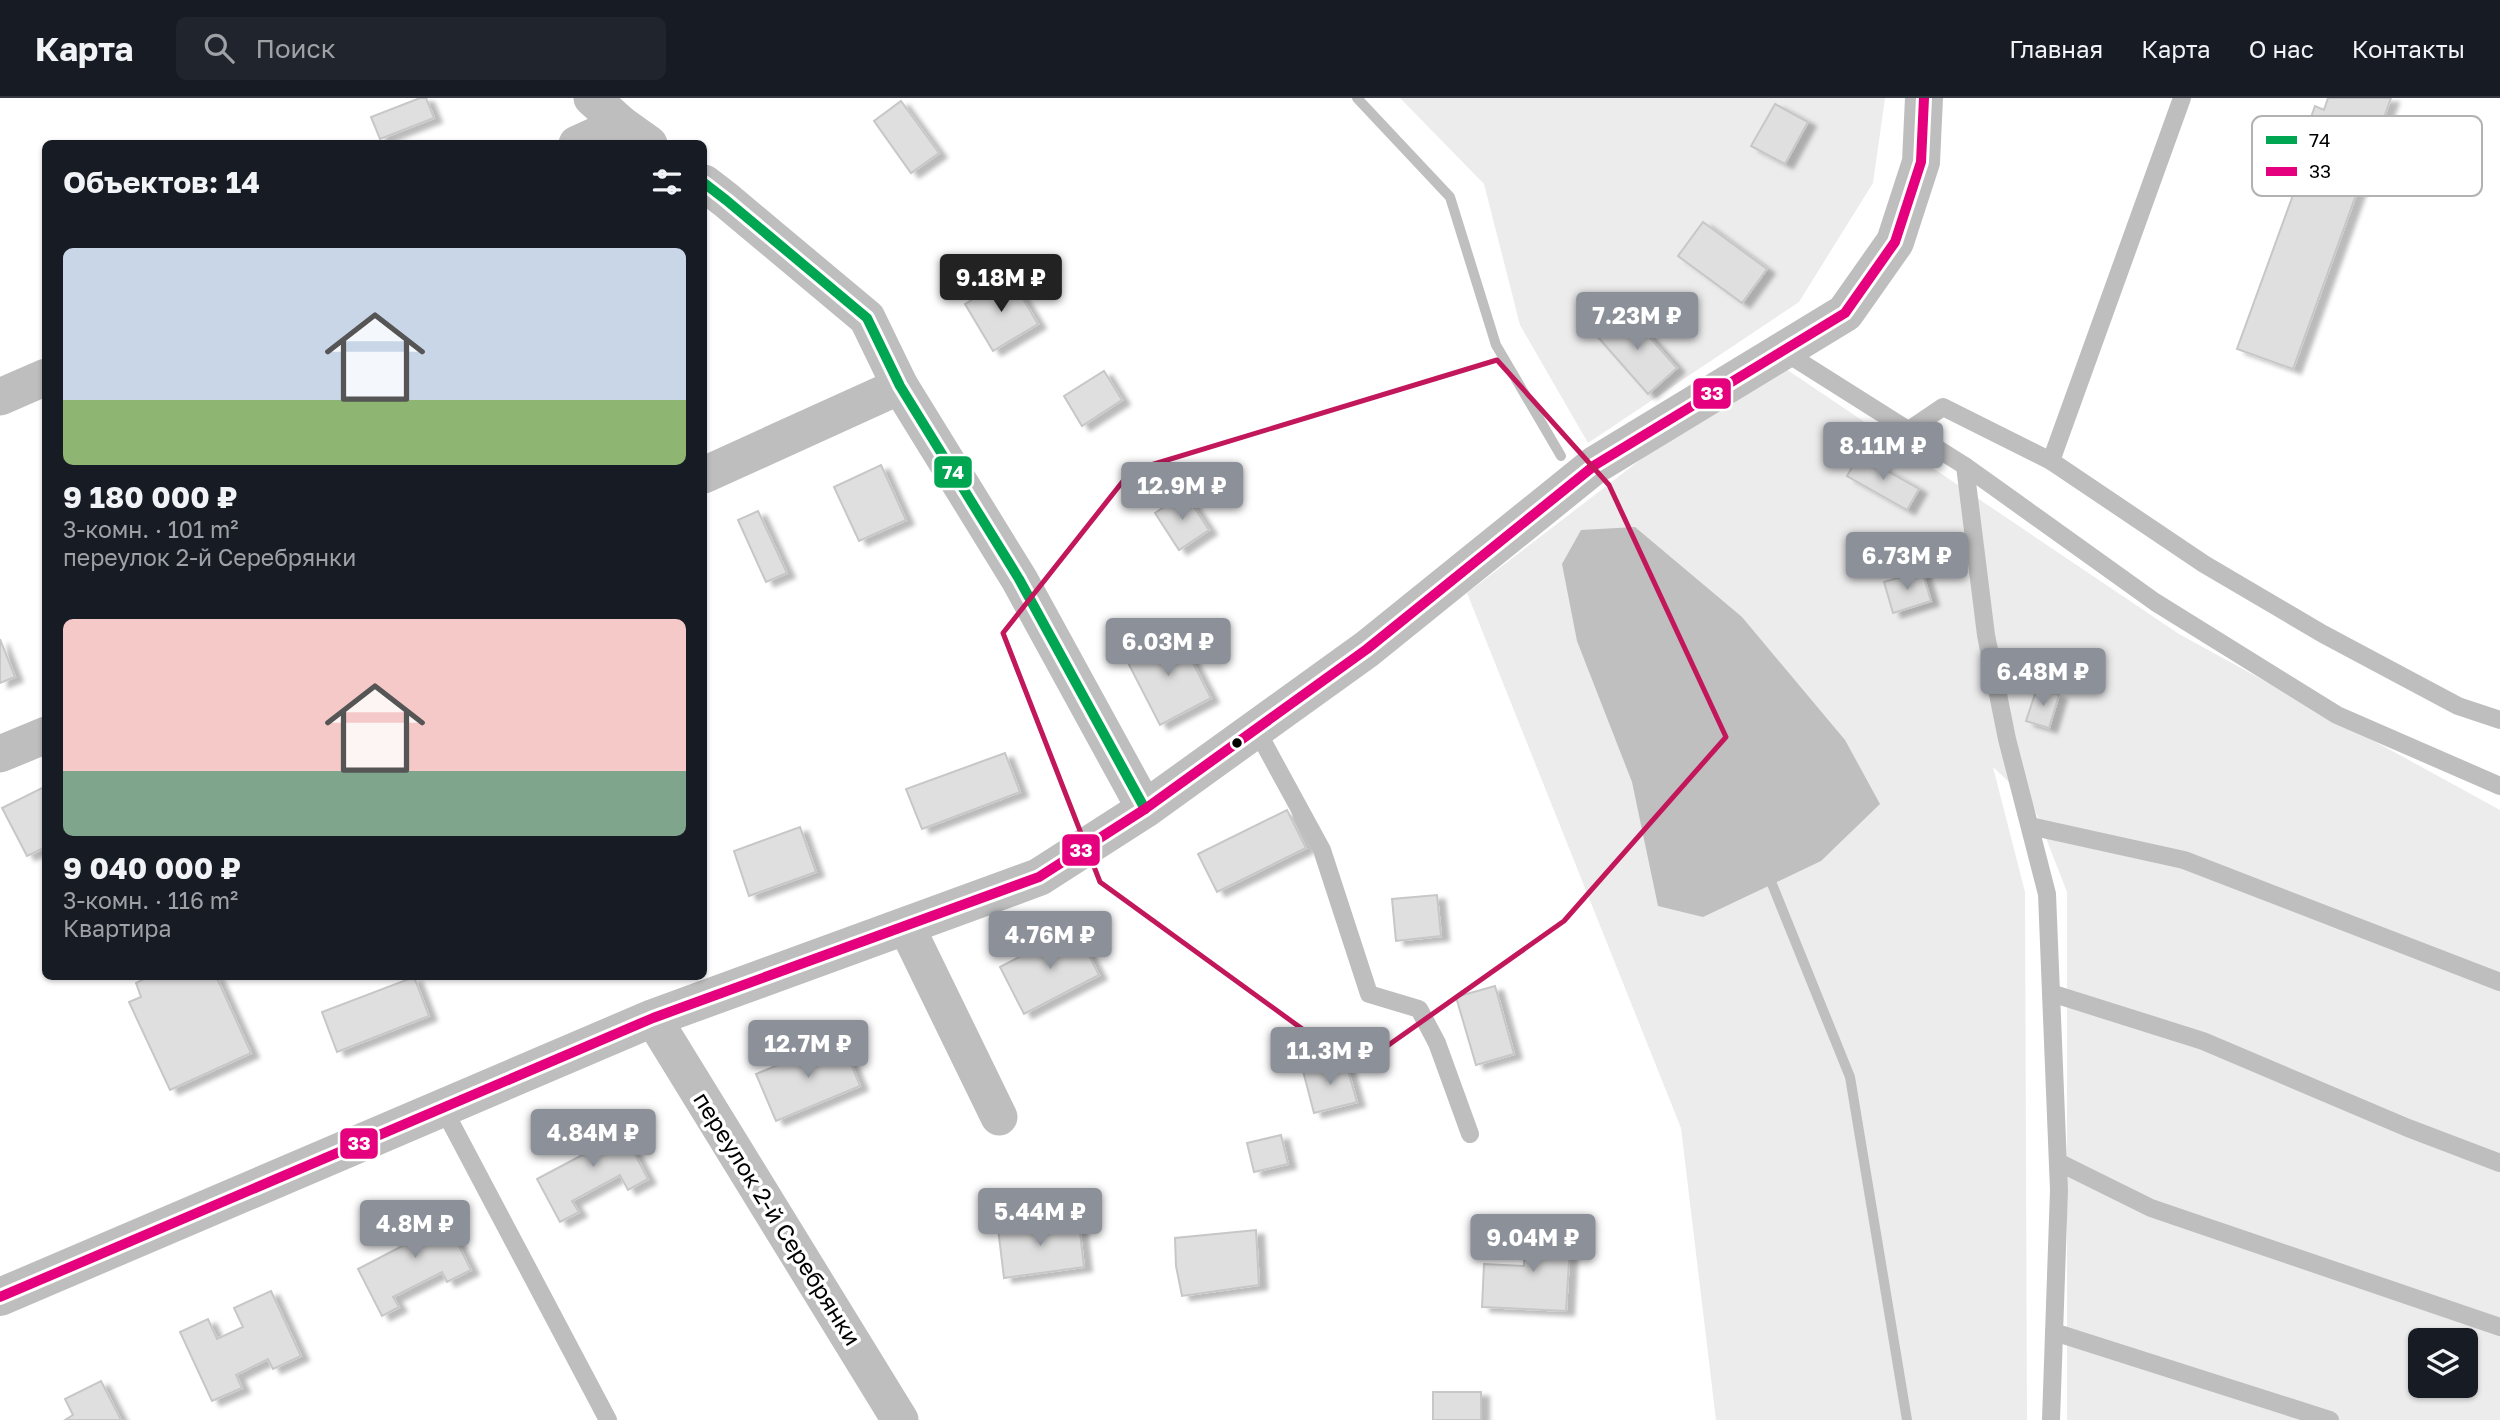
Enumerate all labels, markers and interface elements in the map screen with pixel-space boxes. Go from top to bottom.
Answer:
search box [176,17,666,80]
text: Карта [35,29,134,68]
icon: search [200,29,238,67]
text: Поиск [256,33,336,64]
text: Главная [2009,34,2103,63]
text: Карта [2141,34,2211,63]
text: О нас [2249,34,2314,63]
text: Контакты [2352,34,2465,63]
legend [2252,116,2482,196]
text: 74 [2309,128,2331,151]
text: 33 [2309,159,2331,182]
icon: filters [648,163,686,201]
text: Объектов: 14 [63,164,260,200]
pin: 9.18M ₽ [936,254,1066,314]
text: 9.18M ₽ [956,263,1046,291]
pin: 7.23M ₽ [1572,292,1702,352]
icon: home [312,294,438,420]
text: 7.23M ₽ [1592,301,1682,329]
line badge: 33 [1692,377,1732,410]
text: 33 [1700,381,1724,404]
pin: 8.11M ₽ [1818,422,1948,482]
text: 8.11M ₽ [1839,431,1927,459]
line badge: 74 [933,455,973,489]
text: 74 [942,460,964,483]
pin: 12.9M ₽ [1117,462,1247,522]
text: 12.9M ₽ [1137,471,1227,499]
text: 9 180 000 ₽ [63,479,237,515]
text: 3-комн. · 101 m² [63,515,239,543]
pin: 6.73M ₽ [1842,532,1972,592]
text: 6.73M ₽ [1862,541,1952,569]
text: переулок 2-й Серебрянки [63,543,356,571]
pin: 6.03M ₽ [1103,618,1233,678]
text: 6.03M ₽ [1122,627,1214,655]
pin: 6.48M ₽ [1978,648,2108,708]
text: 6.48M ₽ [1997,657,2089,685]
icon: home [312,665,438,791]
unlabelled marker [1230,736,1244,750]
line badge: 33 [1061,833,1101,867]
text: 33 [1069,838,1093,861]
text: 9 040 000 ₽ [63,850,241,886]
text: 3-комн. · 116 m² [63,886,238,914]
pin: 4.76M ₽ [985,912,1115,971]
text: Квартира [63,914,171,942]
text: 4.76M ₽ [1005,920,1095,948]
pin: 12.7M ₽ [743,1020,873,1080]
pin: 11.3M ₽ [1265,1028,1395,1087]
text: 12.7M ₽ [764,1029,852,1057]
text: 11.3M ₽ [1287,1036,1373,1064]
street label: переулок 2-й Серебрянки [688,1087,867,1350]
pin: 4.84M ₽ [528,1110,658,1169]
text: 4.84M ₽ [547,1118,639,1146]
line badge: 33 [339,1127,379,1160]
text: 33 [347,1131,371,1154]
pin: 5.44M ₽ [975,1188,1105,1248]
text: 5.44M ₽ [994,1197,1086,1225]
pin: 4.8M ₽ [358,1200,472,1260]
text: 4.8M ₽ [376,1209,454,1237]
pin: 9.04M ₽ [1468,1214,1598,1274]
text: 9.04M ₽ [1486,1223,1580,1251]
map controls [2408,1328,2478,1398]
button: layers [2408,1328,2478,1398]

